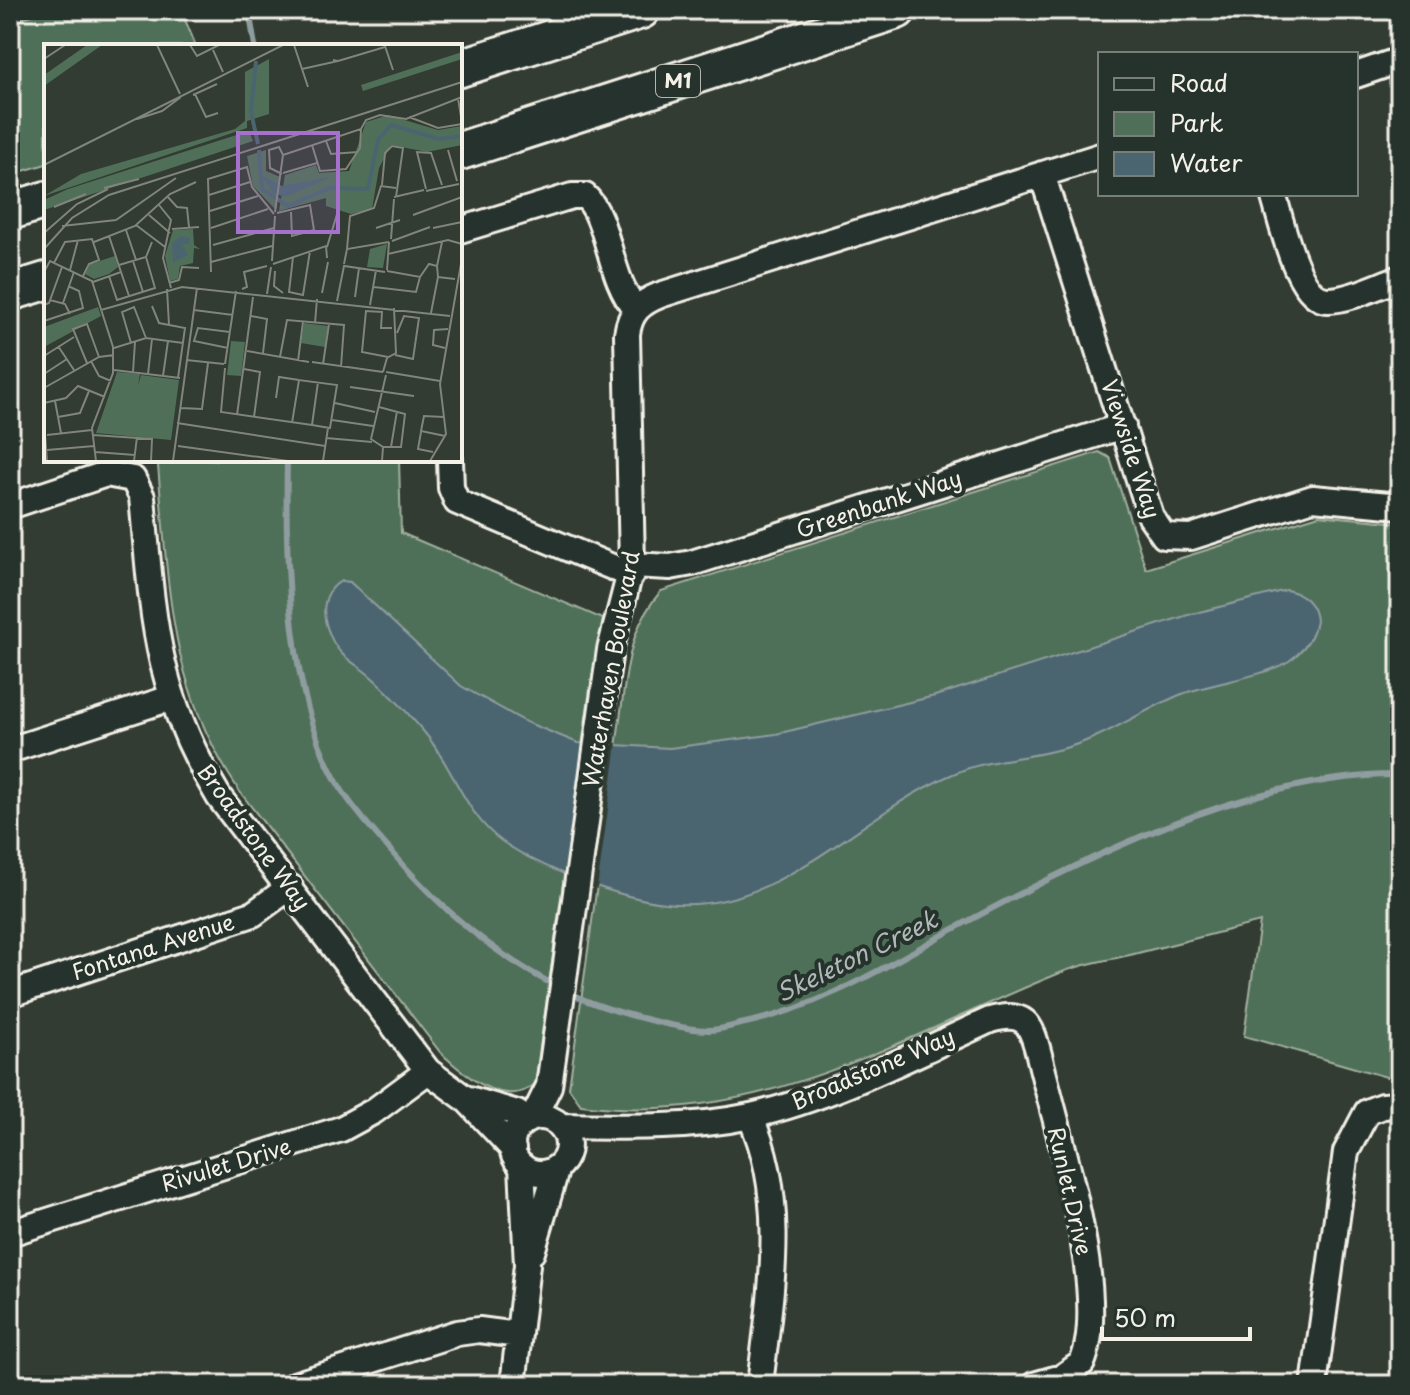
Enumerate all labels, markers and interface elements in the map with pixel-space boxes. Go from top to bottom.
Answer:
inset map [44,44,462,462]
legend [1098,52,1358,196]
text: Road [1170,64,1228,100]
road number: M1 [656,65,700,97]
text: Park [1170,104,1224,140]
text: Water [1170,144,1243,180]
street label: Viewside Way [1094,375,1170,522]
street label: Greenbank Way [791,460,966,545]
street label: Waterhaven Boulevard [572,548,647,790]
street label: Broadstone Way [191,756,320,916]
water label: Skeleton Creek [769,900,944,1010]
street label: Fontana Avenue [67,904,238,987]
street label: Broadstone Way [786,1018,959,1117]
street label: Runlet Drive [1041,1123,1102,1258]
street label: Rivulet Drive [157,1128,294,1199]
scale bar [1102,1291,1250,1341]
text: 50 m [1114,1299,1176,1335]

